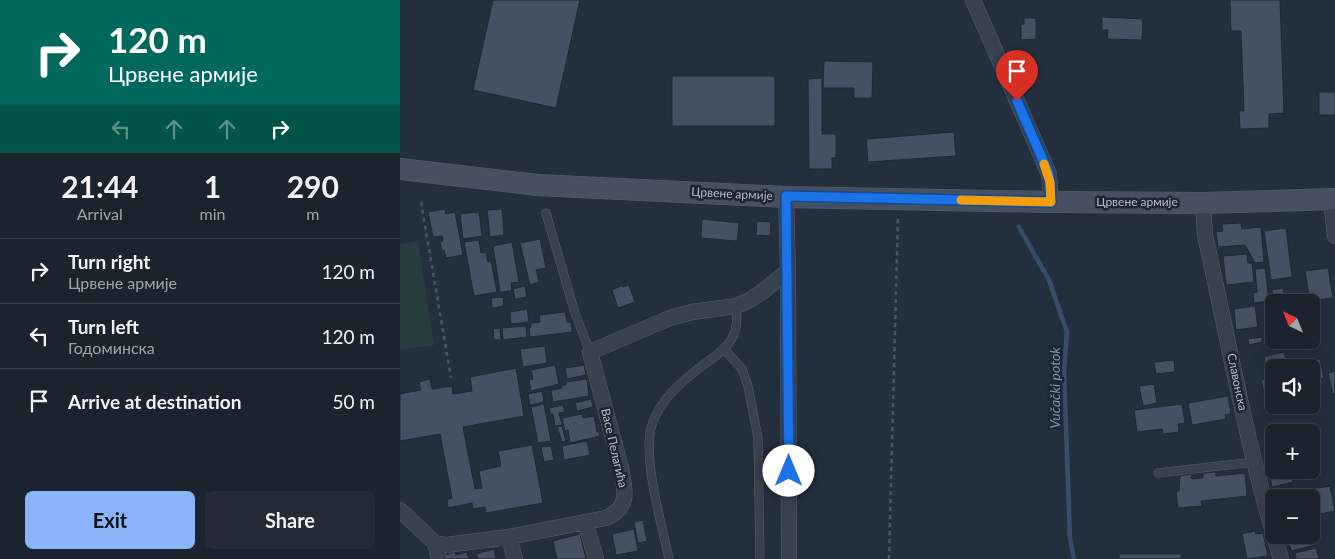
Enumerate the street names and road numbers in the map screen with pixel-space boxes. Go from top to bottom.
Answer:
street label: Црвене армије [691,184,773,203]
street label: Црвене армије [1096,194,1178,209]
street label: Славонска [1224,352,1251,412]
street label: Васе Пелагића [598,407,631,489]

